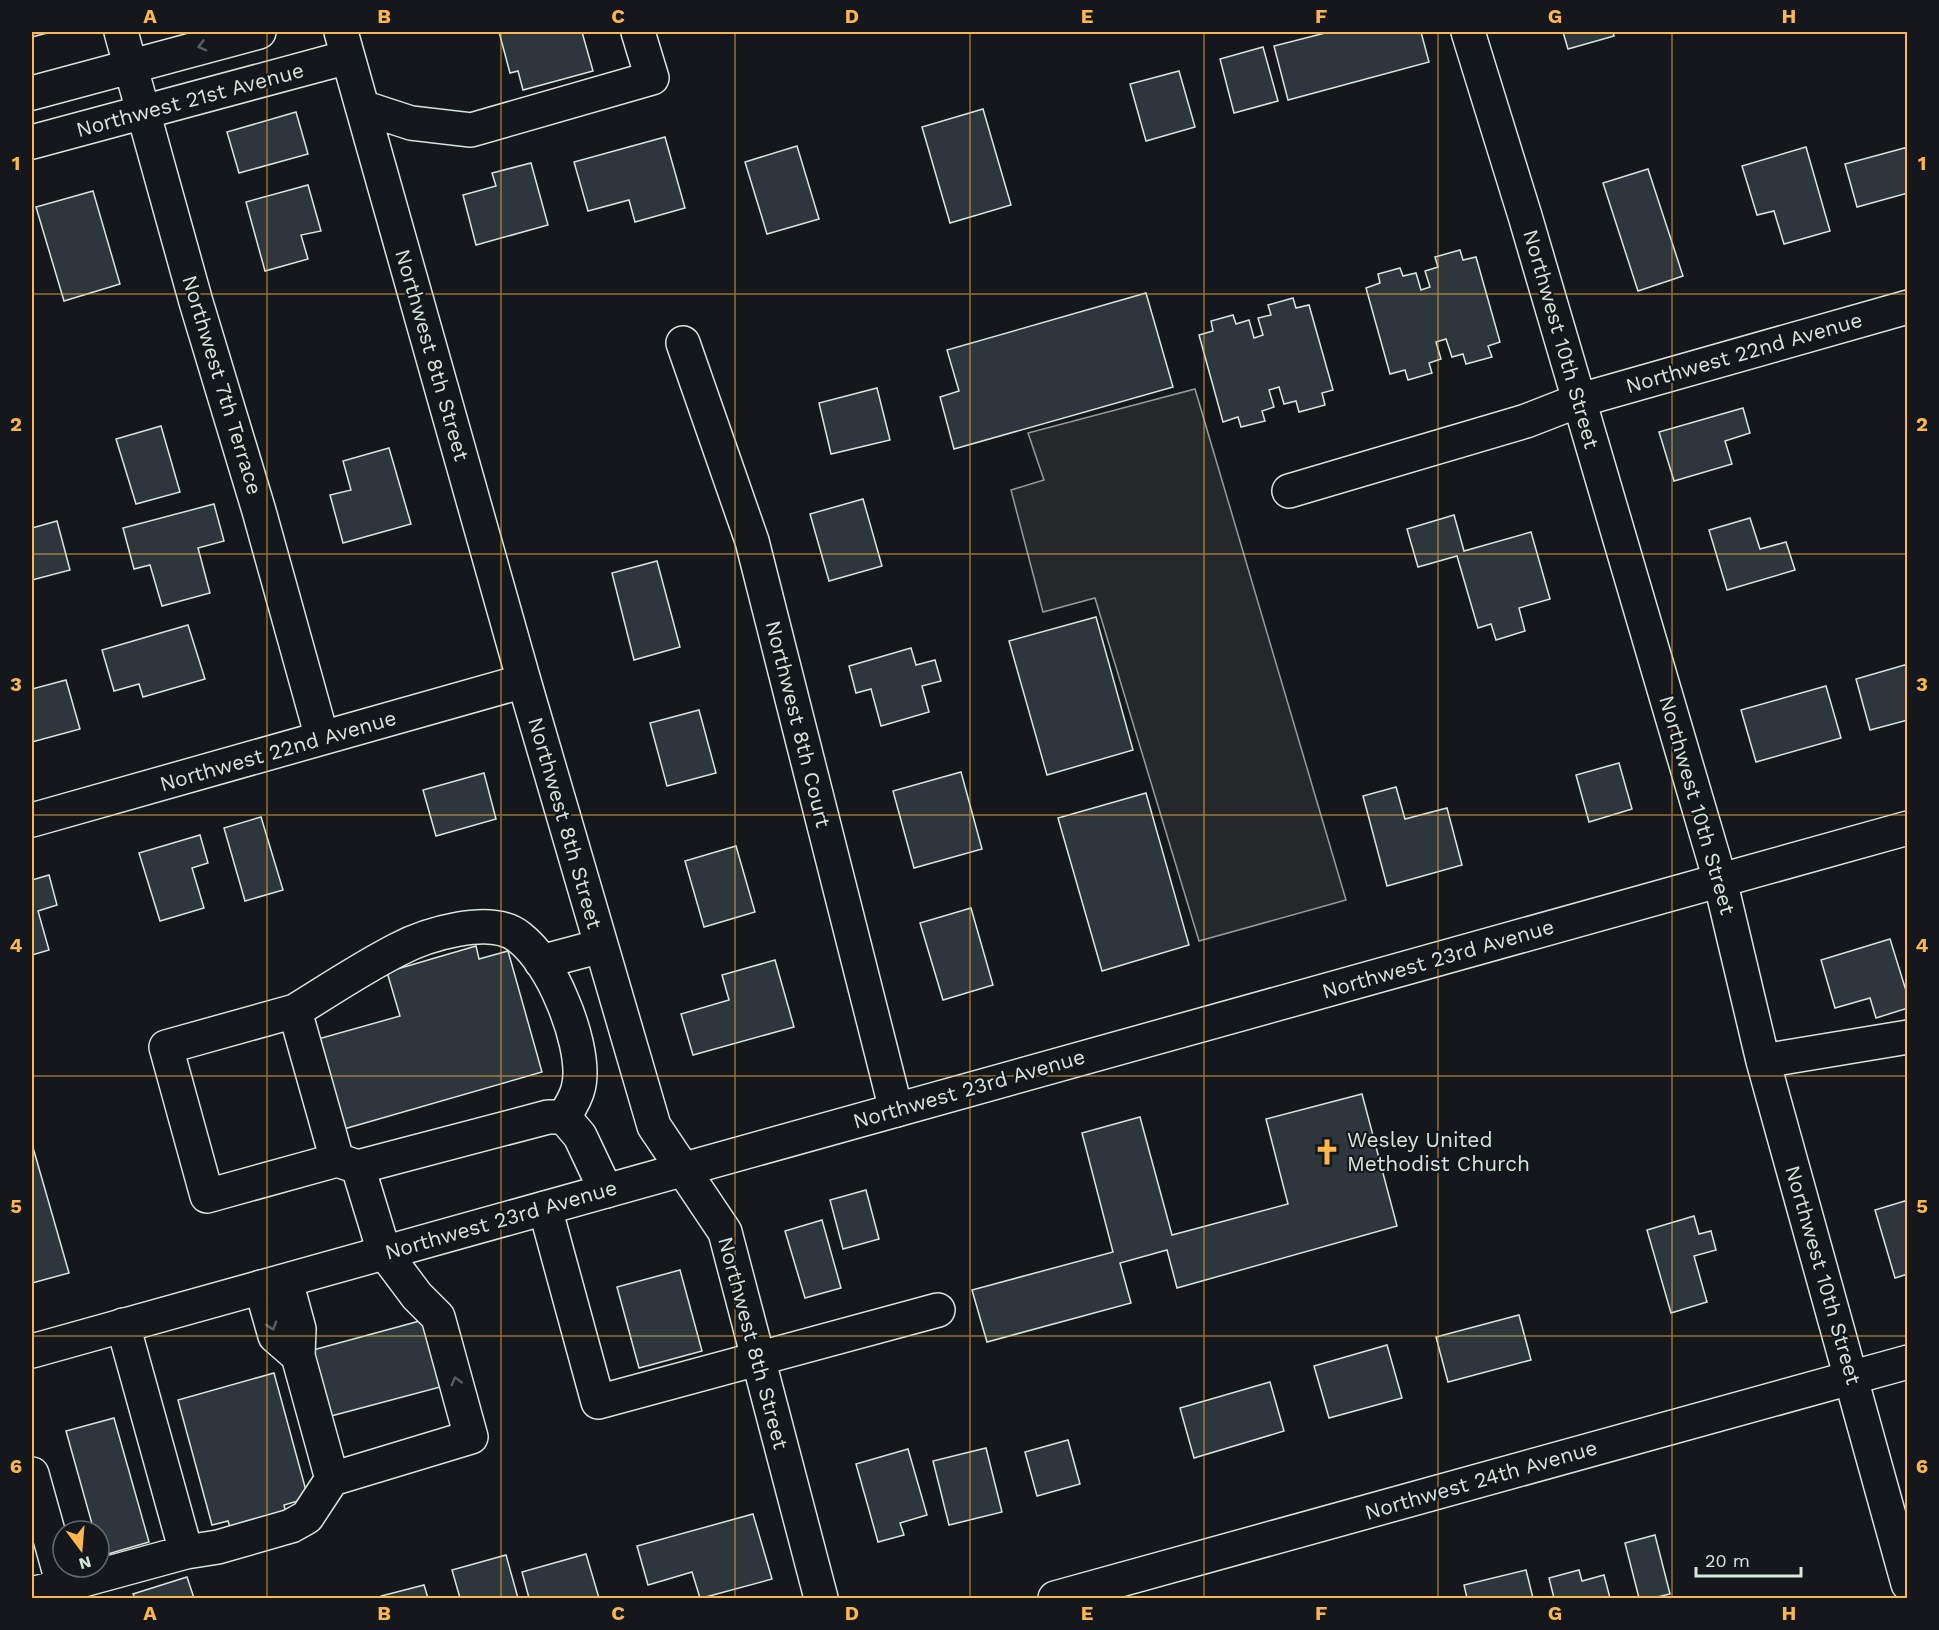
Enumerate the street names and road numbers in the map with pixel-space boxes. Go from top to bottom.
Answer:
street label: Northwest 21st Avenue [73,57,306,142]
street label: Northwest 10th Street [1518,226,1605,451]
street label: Northwest 8th Street [390,246,475,464]
street label: Northwest 7th Terrace [177,272,268,498]
street label: Northwest 22nd Avenue [1623,307,1865,398]
street label: Northwest 8th Court [761,618,836,830]
street label: Northwest 10th Street [1654,692,1741,917]
street label: Northwest 22nd Avenue [157,705,399,796]
street label: Northwest 8th Street [523,714,608,932]
street label: Northwest 23rd Avenue [1319,913,1557,1004]
street label: Northwest 23rd Avenue [850,1043,1088,1134]
street label: Northwest 10th Street [1780,1162,1867,1387]
street label: Northwest 23rd Avenue [382,1174,620,1265]
street label: Northwest 8th Street [713,1234,794,1452]
street label: Northwest 24th Avenue [1362,1434,1600,1525]

